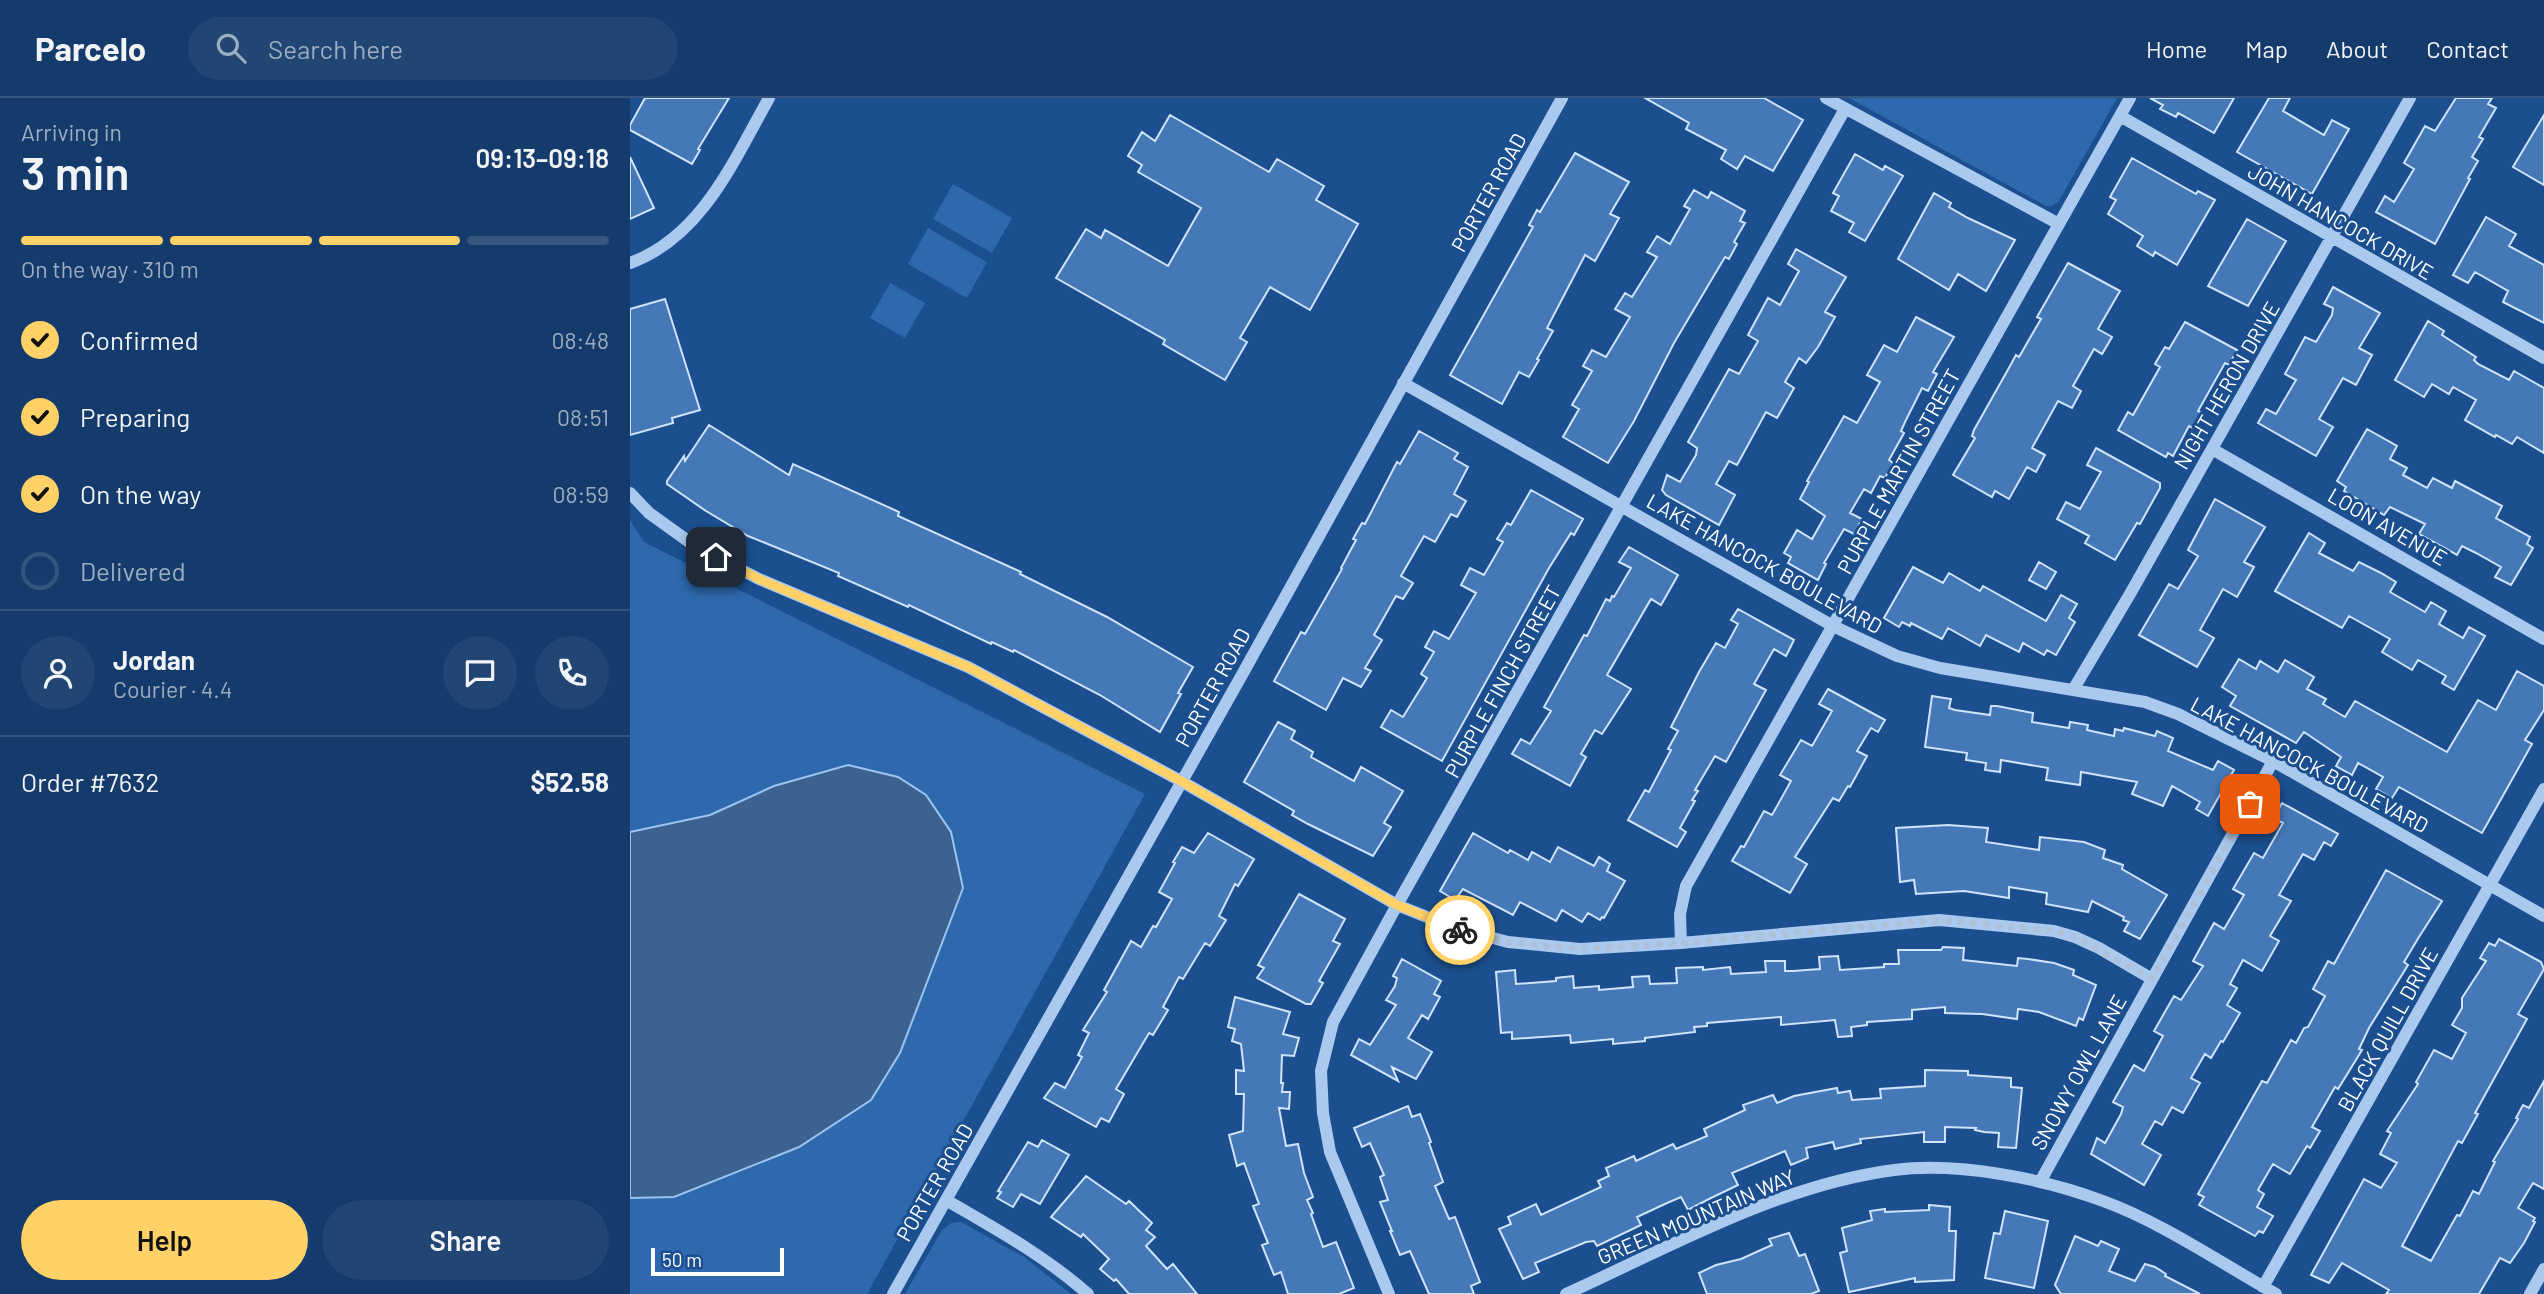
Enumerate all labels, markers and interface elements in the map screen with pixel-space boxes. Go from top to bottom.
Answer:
search box [188,17,678,80]
text: Parcelo [35,28,146,68]
icon: search [212,29,250,67]
text: Search here [268,33,403,64]
text: Home [2146,34,2207,63]
text: Map [2245,34,2288,63]
text: About [2326,34,2388,63]
text: Contact [2426,34,2509,63]
text: Arriving in [21,118,122,146]
street label: PORTER ROAD [1445,128,1531,256]
text: 09:13–09:18 [475,142,609,173]
text: 3 min [21,144,130,199]
street label: JOHN HANCOCK DRIVE [2244,158,2438,284]
text: On the way · 310 m [21,255,199,283]
street label: NIGHT HERON DRIVE [2168,297,2284,473]
icon: check [21,321,59,359]
text: Confirmed [80,324,199,355]
text: 08:48 [552,326,609,354]
street label: PURPLE MARTIN STREET [1831,364,1965,578]
icon: check [21,398,59,436]
text: Preparing [80,401,190,432]
text: 08:51 [557,403,609,431]
icon: check [21,475,59,513]
text: On the way [80,478,201,509]
text: 08:59 [552,480,609,508]
street label: LOON AVENUE [2324,482,2452,570]
street label: LAKE HANCOCK BOULEVARD [1643,488,1887,638]
pin [686,527,746,587]
icon: home [697,538,735,576]
text: Delivered [80,555,186,586]
street label: PURPLE FINCH STREET [1439,580,1565,782]
street label: PORTER ROAD [1169,623,1255,751]
button: person [21,636,95,710]
button: chat [443,636,517,710]
button: phone [535,636,609,710]
text: Jordan [113,644,195,675]
text: Courier · 4.4 [113,675,232,703]
street label: LAKE HANCOCK BOULEVARD [2187,691,2433,837]
text: Order #7632 [21,766,159,797]
text: $52.58 [530,766,609,797]
pin [2220,774,2280,834]
icon: bag [2231,785,2269,823]
courier [1425,895,1495,965]
icon: bike [1441,911,1479,949]
street label: BLACK QUILL DRIVE [2332,943,2442,1115]
street label: SNOWY OWL LANE [2025,990,2131,1154]
street label: PORTER ROAD [890,1119,978,1245]
street label: GREEN MOUNTAIN WAY [1593,1163,1799,1269]
button: Help [21,1200,308,1280]
button: Share [322,1200,609,1280]
scale bar [651,1245,784,1277]
text: 50 m [662,1248,702,1271]

